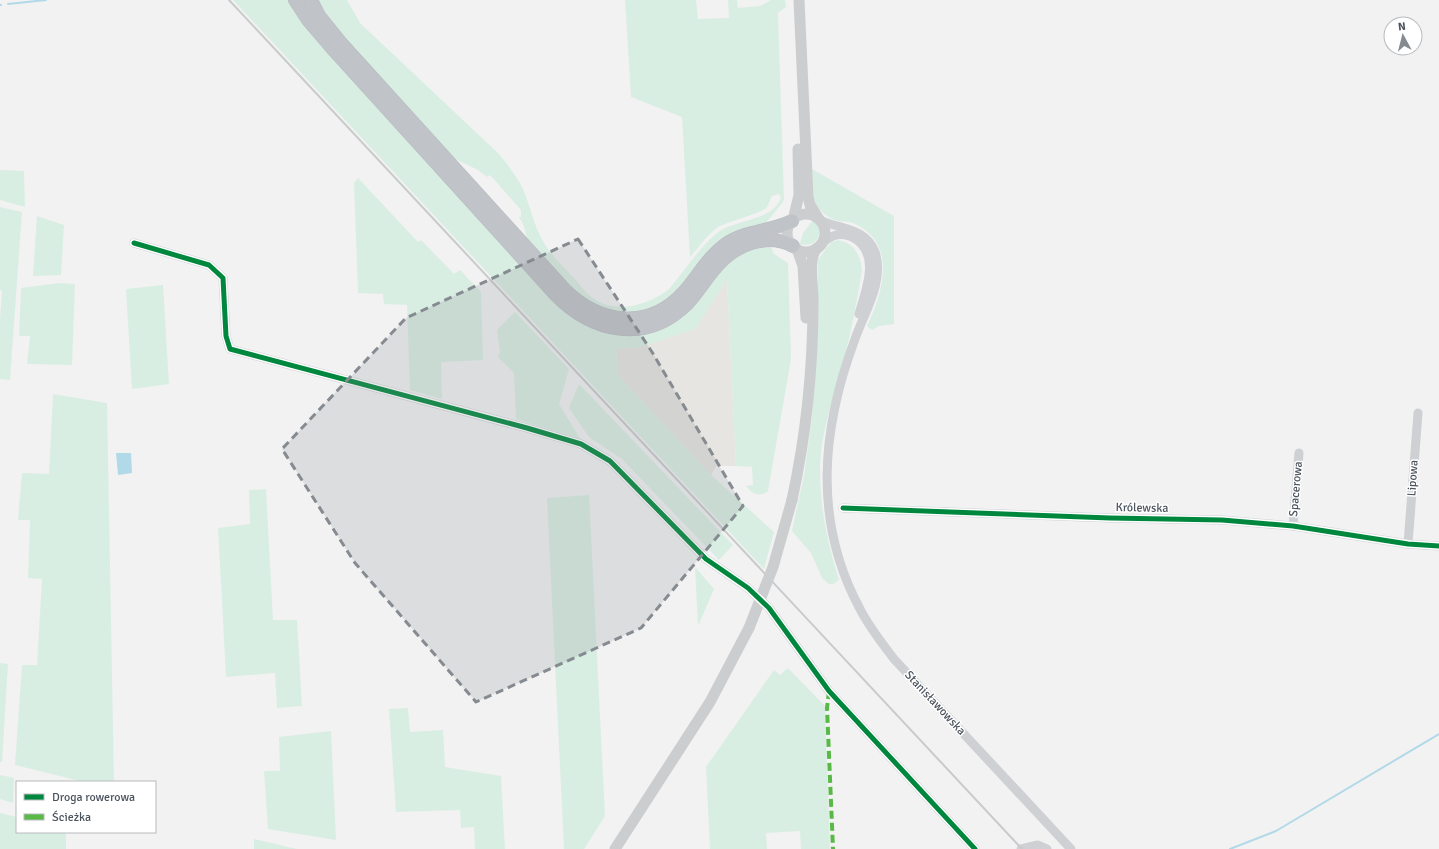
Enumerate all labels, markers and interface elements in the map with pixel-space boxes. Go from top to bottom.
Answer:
north arrow [1383,16,1423,56]
text: N [1397,20,1406,33]
street label: Lipowa [1404,459,1422,497]
street label: Spacerowa [1286,461,1306,517]
street label: Królewska [1115,500,1169,516]
street label: Stanisławowska [901,668,969,738]
legend [16,781,156,833]
text: Droga rowerowa [52,790,135,805]
text: Ścieżka [52,810,91,825]

